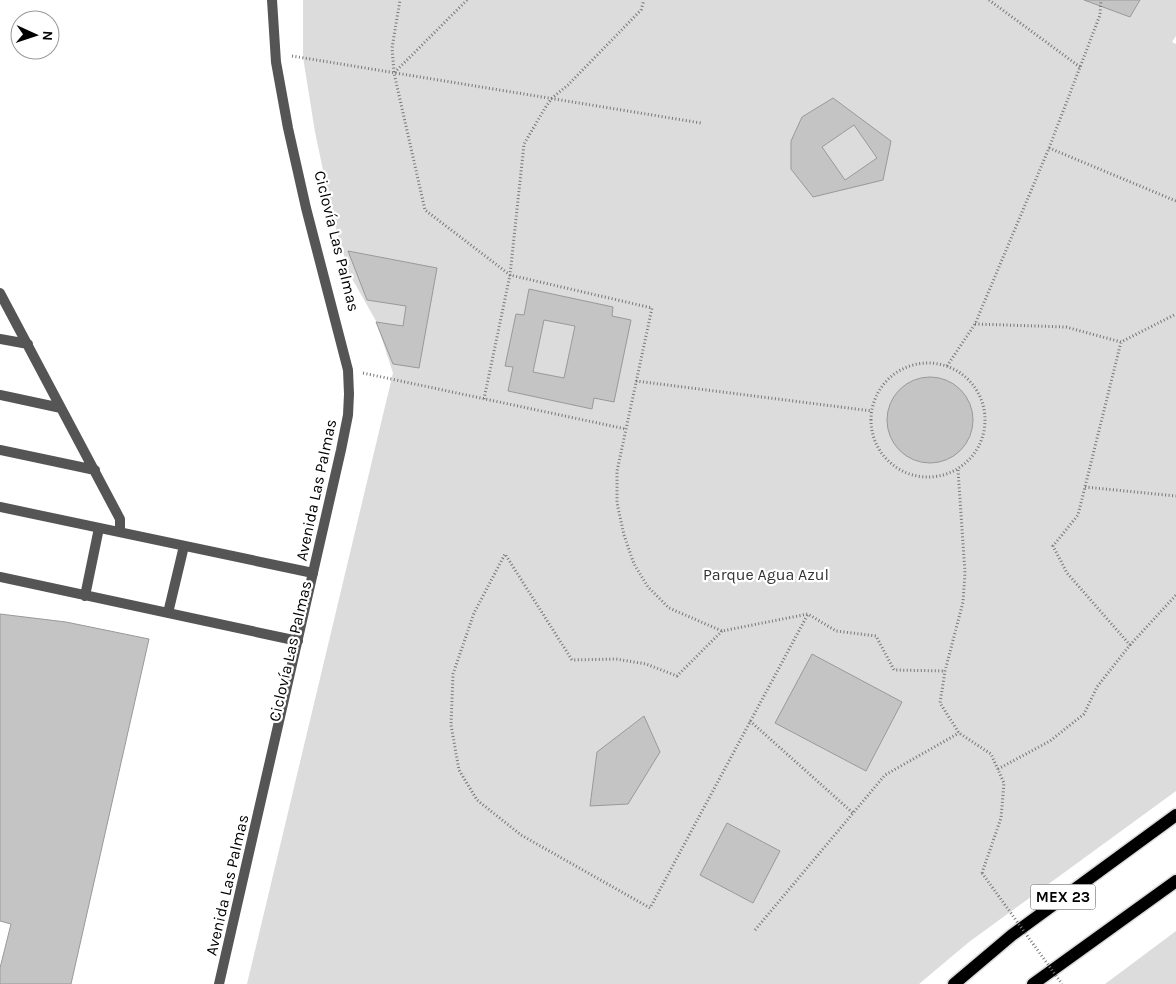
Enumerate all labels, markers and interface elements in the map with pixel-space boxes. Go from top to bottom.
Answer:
north arrow [10,10,60,60]
text: N [39,30,56,41]
street label: Ciclovía Las Palmas [310,169,364,313]
street label: Avenida Las Palmas [292,417,340,563]
park label: Parque Agua Azul [703,565,829,584]
street label: Ciclovía Las Palmas [265,579,315,723]
street label: Avenida Las Palmas [201,812,253,958]
road number: MEX 23 [1030,884,1096,910]

